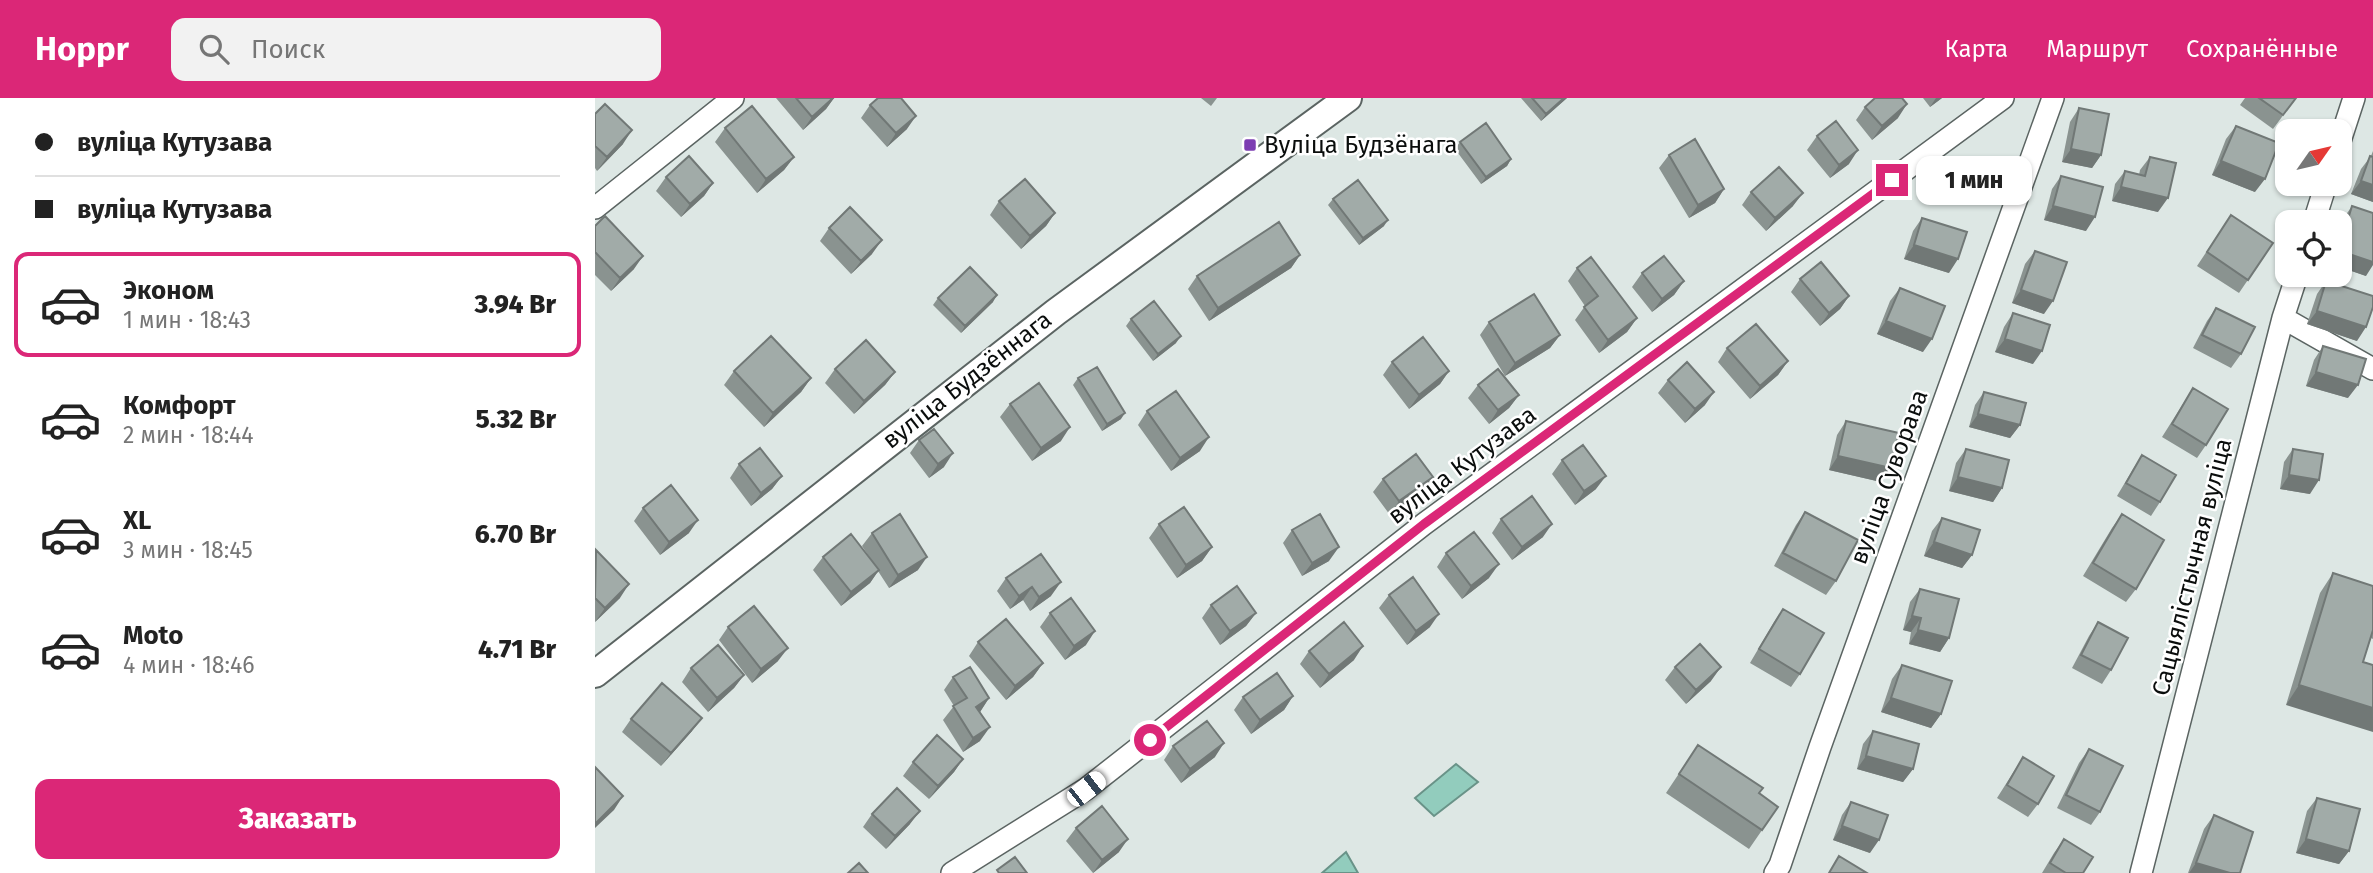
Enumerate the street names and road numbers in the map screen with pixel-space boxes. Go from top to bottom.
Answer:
street label: вуліца Будзённага [877,305,1057,455]
street label: вуліца Суворава [1844,386,1934,568]
street label: вуліца Кутузава [1382,400,1542,530]
street label: Сацыялістычная вуліца [2146,435,2238,699]

